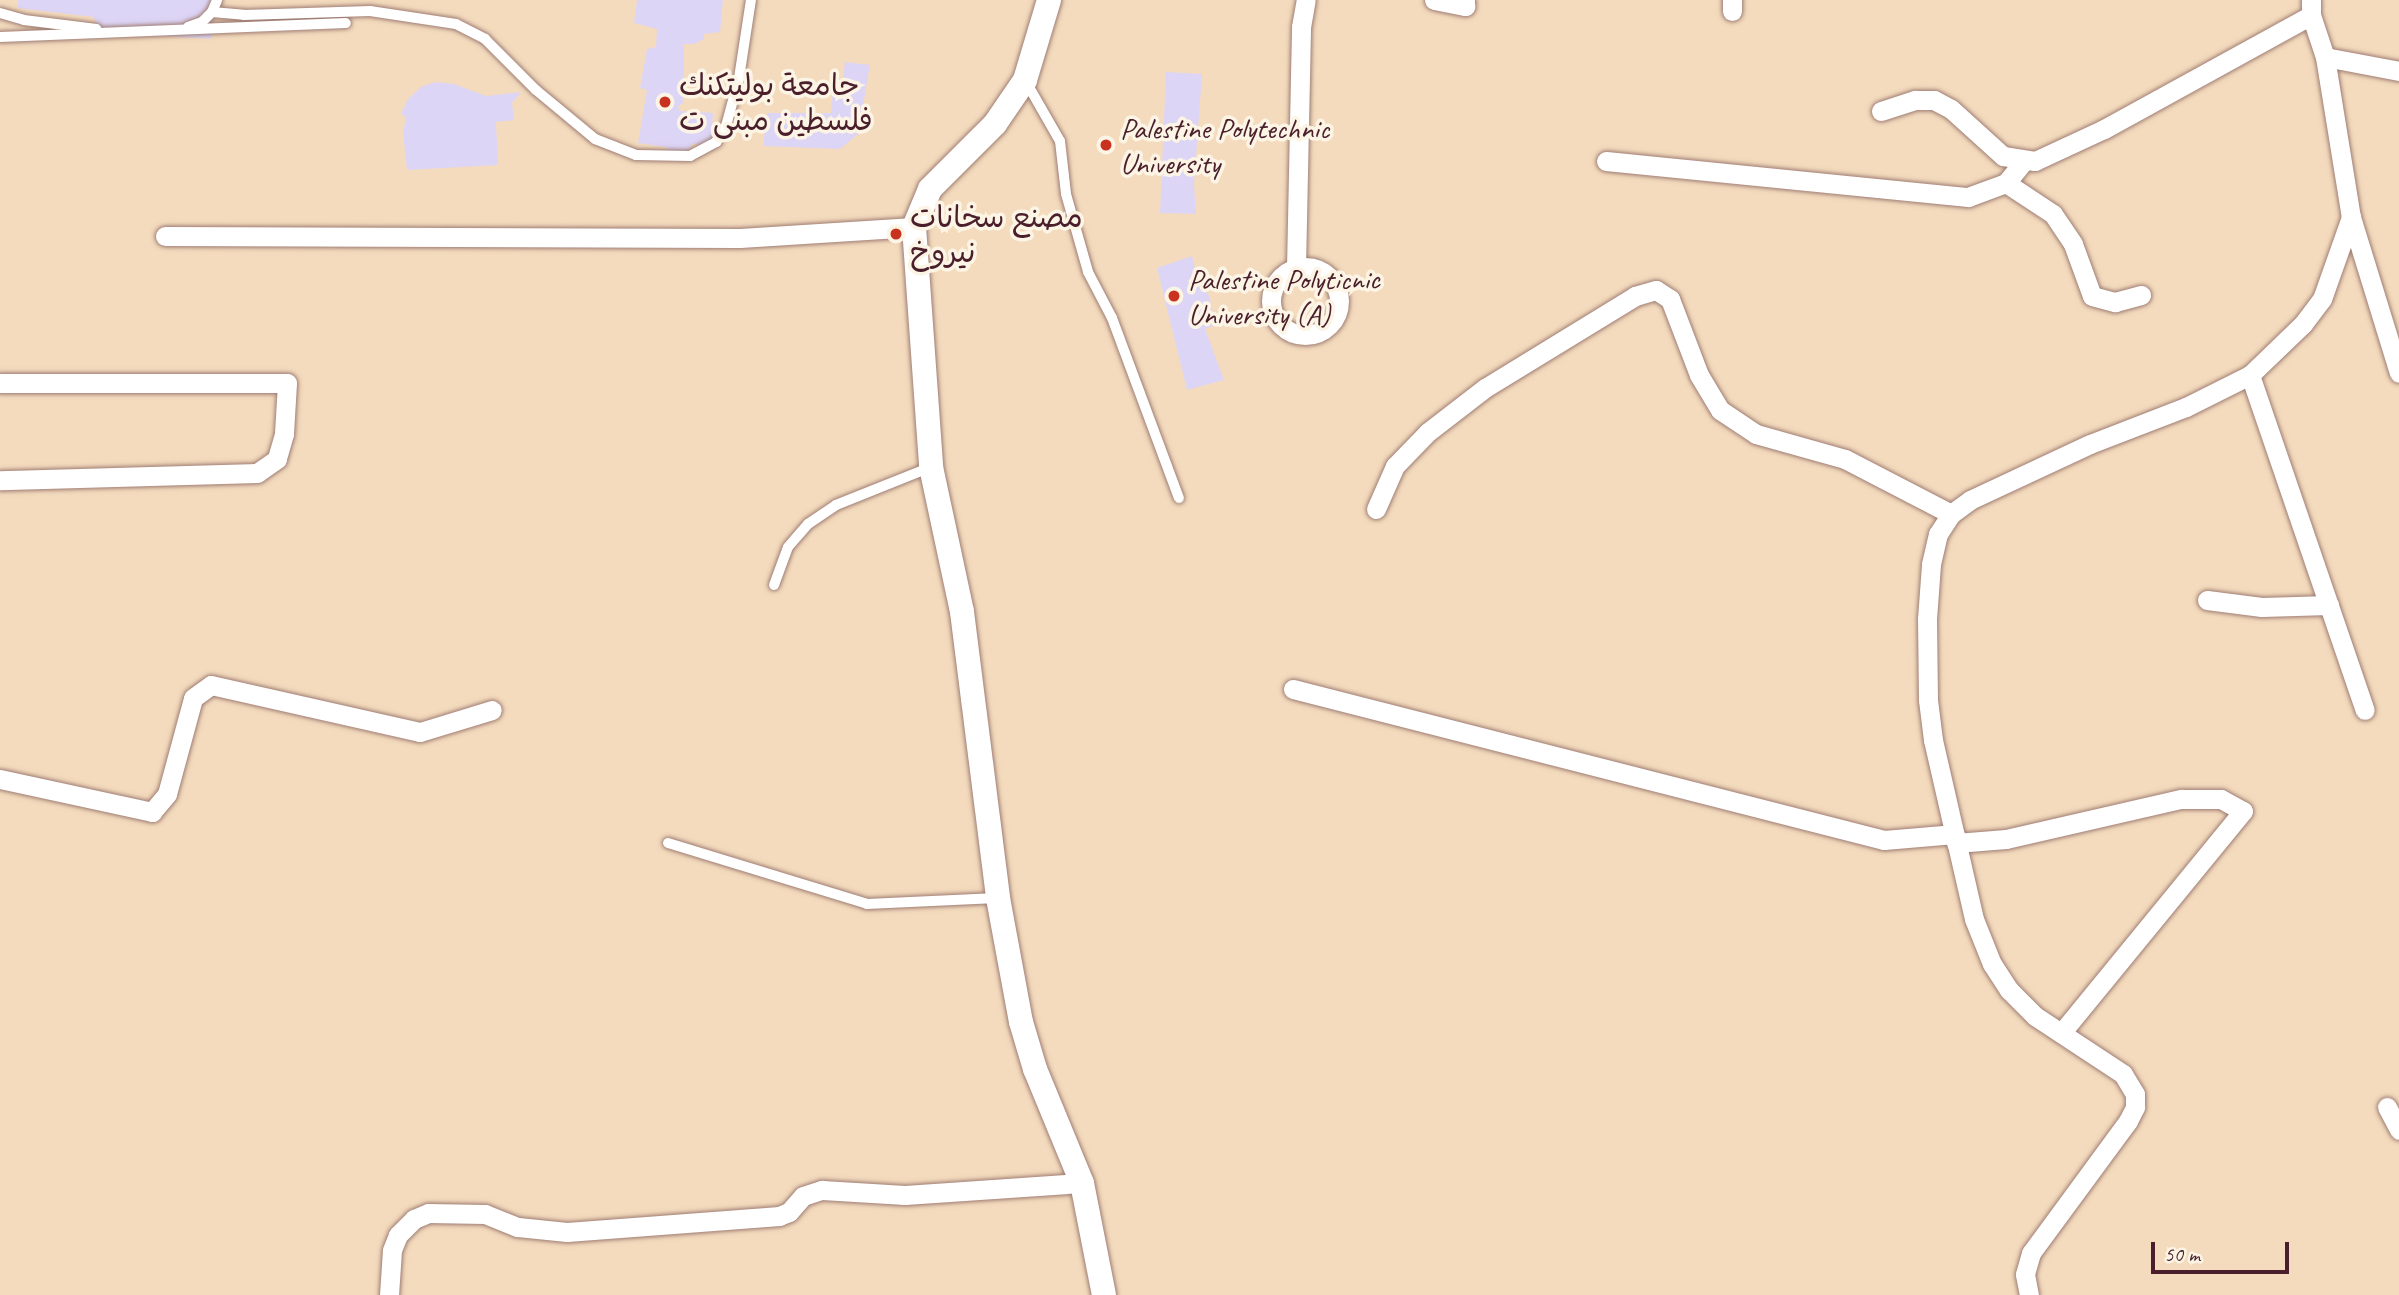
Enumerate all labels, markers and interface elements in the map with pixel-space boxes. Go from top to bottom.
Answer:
place label: جامعة بوليتكنك فلسطين مبنى ت [679,67,873,138]
marker: جامعة بوليتكنك فلسطين مبنى ت [657,94,673,110]
place label: Palestine Polytechnic University [1120,110,1330,180]
marker: Palestine Polytechnic University [1098,137,1114,153]
place label: مصنع سخانات نيروخ [910,199,1083,270]
marker: مصنع سخانات نيروخ [888,226,904,242]
place label: Palestine Polyticnic University (A) [1188,261,1380,332]
marker: Palestine Polyticnic University (A) [1166,288,1182,304]
scale bar [2154,1228,2292,1272]
text: 50 m [2164,1241,2200,1267]

